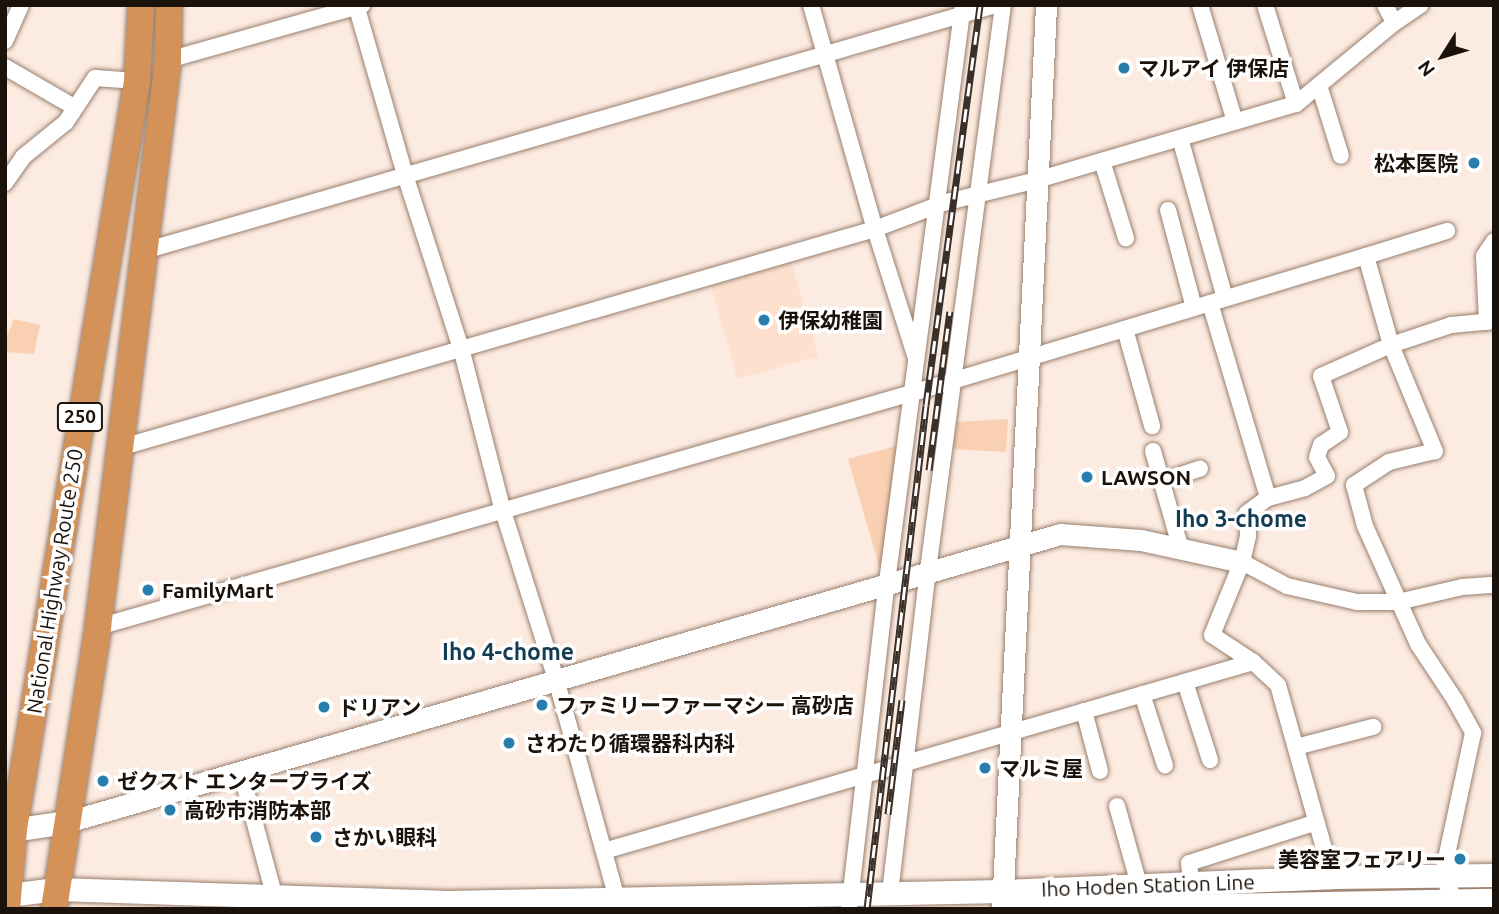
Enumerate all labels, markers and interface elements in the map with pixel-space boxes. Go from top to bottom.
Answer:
north arrow [1408,21,1478,91]
place label: マルアイ 伊保店 [1138,55,1290,81]
text: N [1413,56,1439,81]
marker: マルアイ 伊保店 [1116,60,1132,76]
place label: 松本医院 [1374,150,1458,176]
marker: 松本医院 [1464,153,1484,173]
place label: 伊保幼稚園 [778,307,883,333]
marker: 伊保幼稚園 [756,312,772,328]
road number: 250 [56,402,104,432]
street label: National Highway Route 250 [21,447,87,715]
place label: LAWSON [1101,464,1191,490]
marker: LAWSON [1079,469,1095,485]
district label: Iho 3-chome [1175,505,1307,533]
place label: FamilyMart [162,577,274,603]
marker: FamilyMart [140,582,156,598]
district label: Iho 4-chome [442,638,574,666]
place label: ファミリーファーマシー 高砂店 [556,692,855,718]
place label: ドリアン [338,694,422,720]
marker: ファミリーファーマシー 高砂店 [534,697,550,713]
marker: ドリアン [316,699,332,715]
place label: さわたり循環器科内科 [525,730,735,756]
marker: さわたり循環器科内科 [499,733,519,753]
place label: マルミ屋 [999,755,1083,781]
marker: マルミ屋 [977,760,993,776]
place label: ゼクスト エンタープライズ [117,768,374,794]
marker: ゼクスト エンタープライズ [95,773,111,789]
place label: 高砂市消防本部 [184,797,331,823]
marker: 高砂市消防本部 [162,802,178,818]
place label: さかい眼科 [332,824,437,850]
marker: さかい眼科 [306,827,326,847]
place label: 美容室フェアリー [1278,846,1446,872]
marker: 美容室フェアリー [1452,851,1468,867]
street label: Iho Hoden Station Line [1041,869,1255,901]

